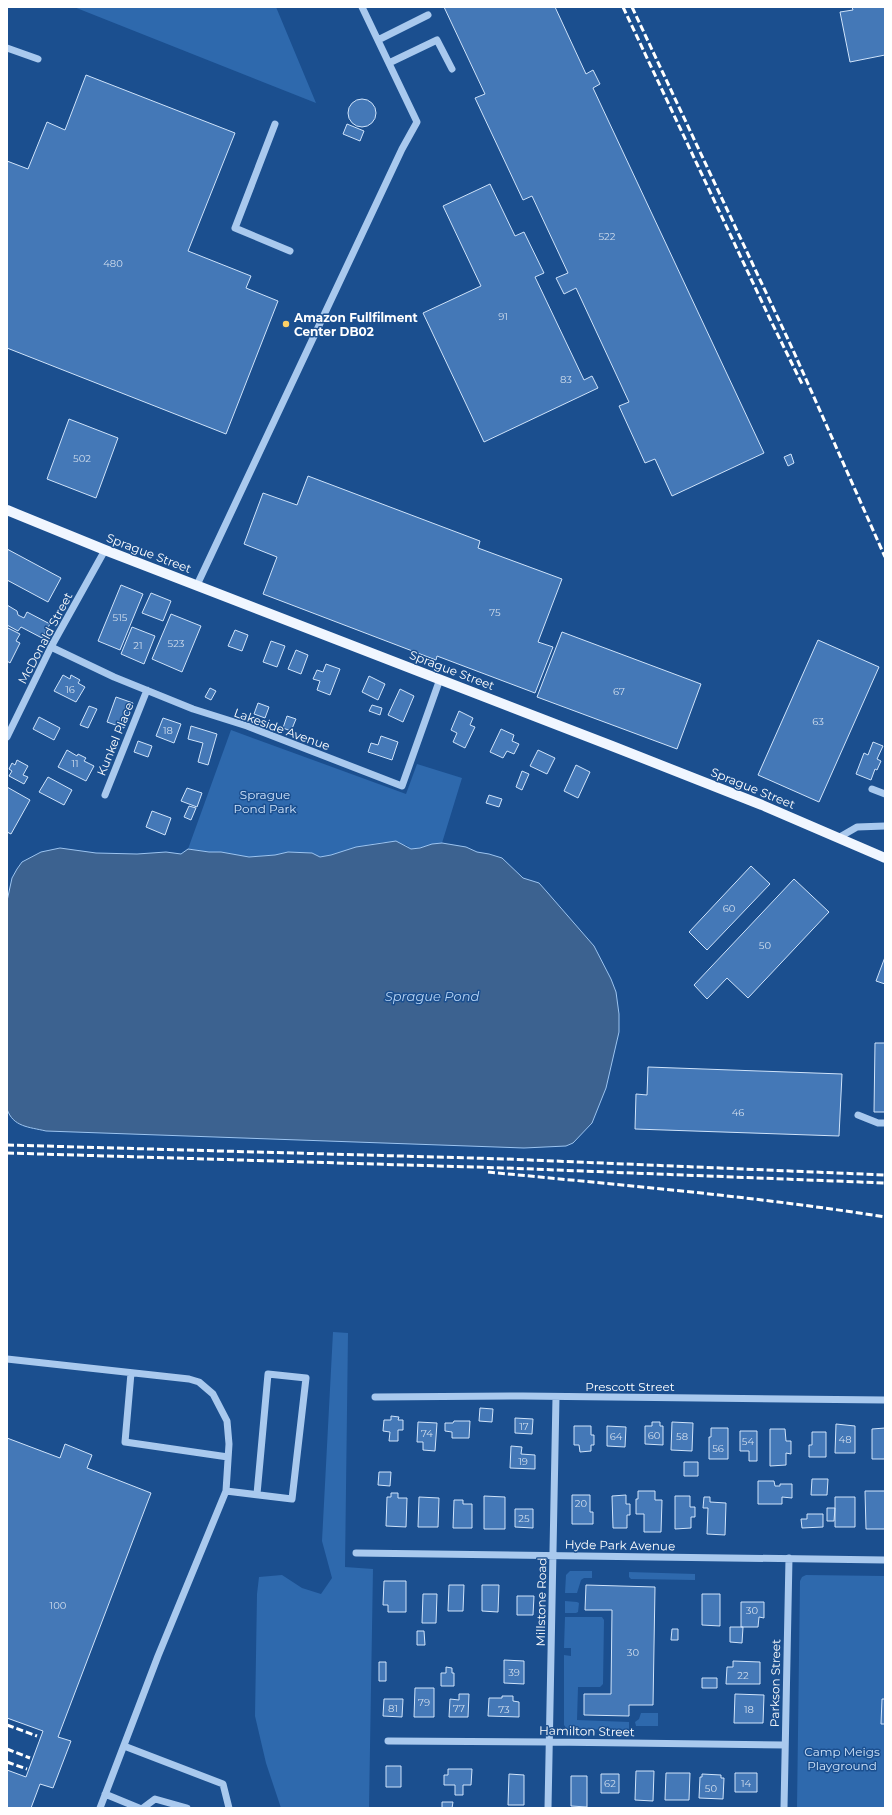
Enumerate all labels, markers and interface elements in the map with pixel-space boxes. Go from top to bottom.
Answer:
house number: 522 [599,230,616,243]
house number: 480 [103,257,123,270]
place label: Amazon Fullfilment Center DB02 [293,310,419,339]
house number: 91 [498,310,508,323]
marker: Amazon Fullfilment Center DB02 [281,319,291,329]
house number: 83 [560,373,572,386]
house number: 502 [73,452,91,465]
street label: Sprague Street [104,530,194,576]
street label: McDonald Street [15,590,76,686]
house number: 75 [489,606,501,619]
house number: 515 [113,611,128,624]
house number: 523 [168,637,185,650]
house number: 21 [133,639,143,652]
street label: Sprague Street [407,647,497,693]
house number: 16 [65,683,75,696]
house number: 67 [613,685,625,698]
street label: Kunkel Place [93,700,137,778]
street label: Lakeside Avenue [232,705,332,753]
house number: 63 [812,715,824,728]
house number: 18 [163,724,173,737]
house number: 11 [71,757,79,770]
street label: Sprague Street [709,764,798,812]
park label: Sprague Pond Park [234,787,297,816]
house number: 60 [723,902,736,915]
house number: 50 [759,939,772,952]
water label: Sprague Pond [385,988,479,1004]
house number: 46 [732,1106,744,1119]
street label: Prescott Street [585,1379,675,1394]
house number: 17 [519,1420,529,1433]
house number: 74 [421,1427,433,1440]
house number: 60 [648,1429,661,1442]
house number: 64 [610,1430,623,1443]
house number: 58 [676,1430,688,1443]
house number: 48 [838,1433,852,1446]
house number: 54 [742,1435,755,1448]
house number: 56 [712,1442,724,1455]
house number: 19 [518,1455,528,1468]
house number: 20 [575,1497,588,1510]
house number: 25 [518,1512,530,1525]
street label: Hyde Park Avenue [565,1537,675,1553]
street label: Millstone Road [533,1557,549,1647]
house number: 100 [50,1599,67,1612]
house number: 30 [746,1604,759,1617]
street label: Parkson Street [767,1639,783,1727]
house number: 30 [627,1646,640,1659]
house number: 39 [508,1666,520,1679]
house number: 22 [737,1669,749,1682]
house number: 79 [418,1696,430,1709]
house number: 81 [388,1702,398,1715]
house number: 77 [453,1702,465,1715]
house number: 73 [498,1703,510,1716]
house number: 18 [744,1703,754,1716]
street label: Hamilton Street [539,1723,635,1739]
park label: Camp Meigs Playground [804,1744,880,1773]
house number: 62 [604,1777,616,1790]
house number: 14 [741,1777,751,1790]
house number: 50 [705,1782,718,1795]

